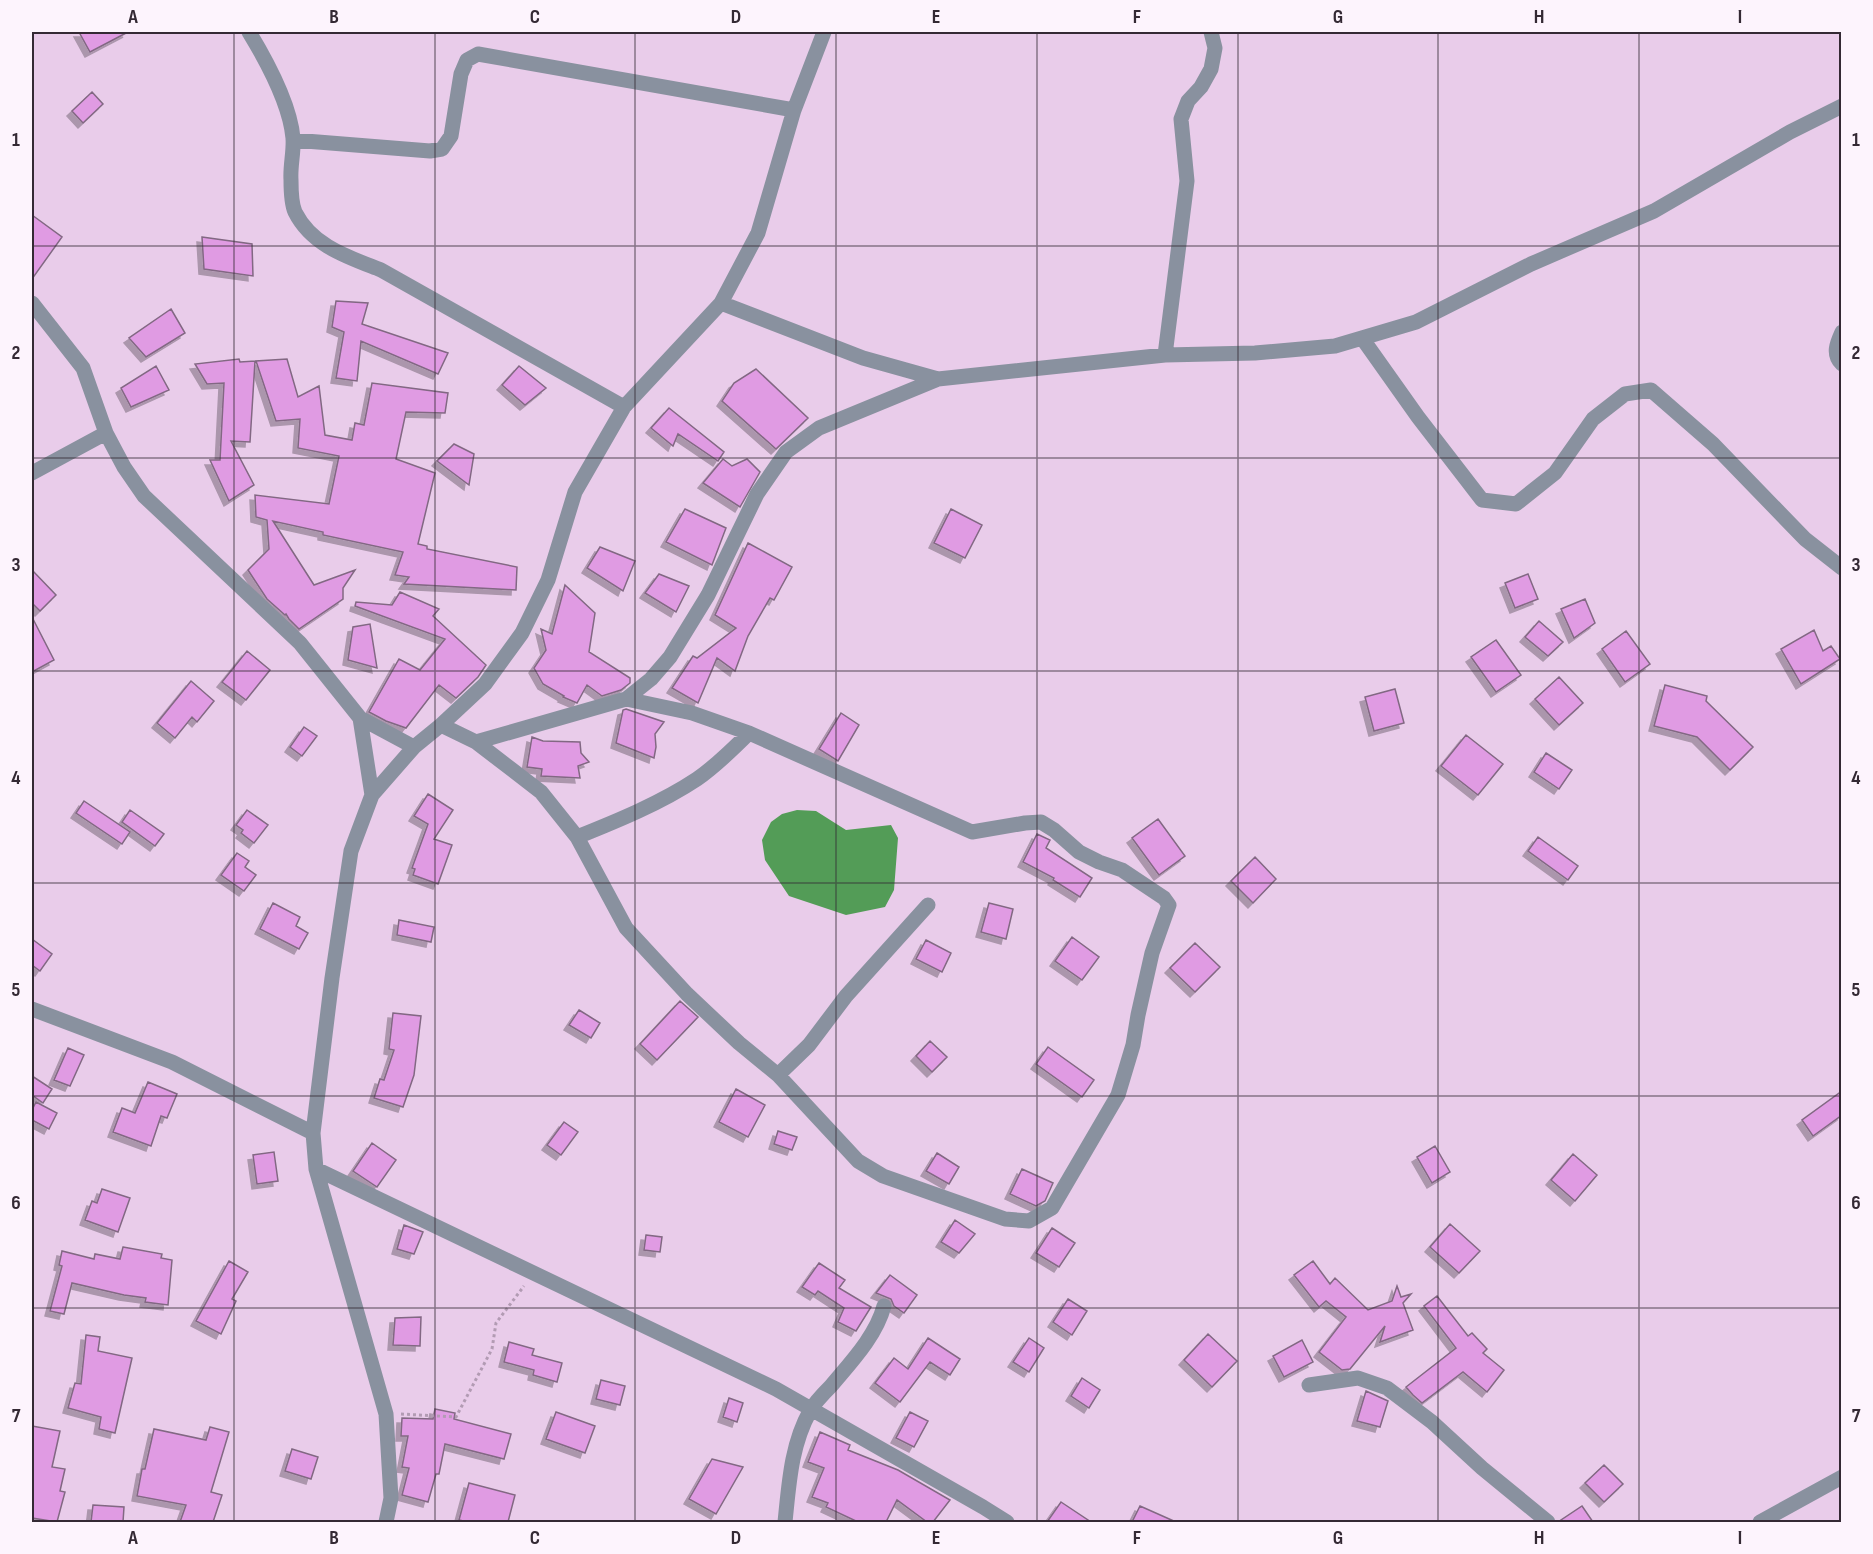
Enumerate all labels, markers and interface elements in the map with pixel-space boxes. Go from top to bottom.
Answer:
text: A [127,5,138,29]
text: B [329,5,339,29]
text: C [530,5,540,29]
text: D [731,5,741,29]
text: E [932,5,940,29]
text: F [1133,5,1141,29]
text: G [1333,5,1343,29]
text: H [1534,5,1544,29]
text: I [1738,5,1742,29]
text: 1 [12,128,20,152]
text: 1 [1852,128,1860,152]
text: 2 [12,341,20,365]
text: 2 [1852,341,1860,365]
text: 3 [12,553,21,577]
text: 3 [1852,553,1861,577]
text: 4 [11,766,21,790]
text: 4 [1851,766,1861,790]
text: 5 [12,978,21,1002]
text: 5 [1852,978,1861,1002]
text: 6 [11,1191,21,1215]
text: 6 [1851,1191,1861,1215]
text: 7 [12,1404,21,1428]
text: 7 [1852,1404,1861,1428]
text: A [127,1526,138,1550]
text: B [329,1526,339,1550]
text: C [530,1526,540,1550]
text: D [731,1526,741,1550]
text: E [932,1526,940,1550]
text: F [1133,1526,1141,1550]
text: G [1333,1526,1343,1550]
text: H [1534,1526,1544,1550]
text: I [1738,1526,1742,1550]

